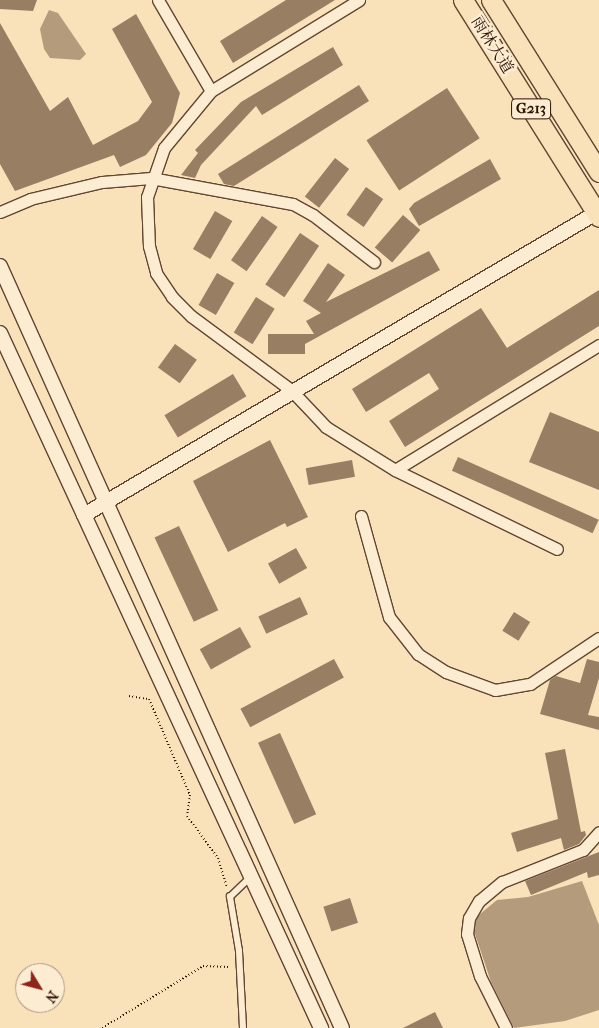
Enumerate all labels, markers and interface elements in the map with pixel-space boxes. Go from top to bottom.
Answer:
street label: 雨林大道 [467,13,517,77]
road number: G213 [511,96,551,122]
north arrow [15,963,65,1013]
text: N [42,987,62,1006]

